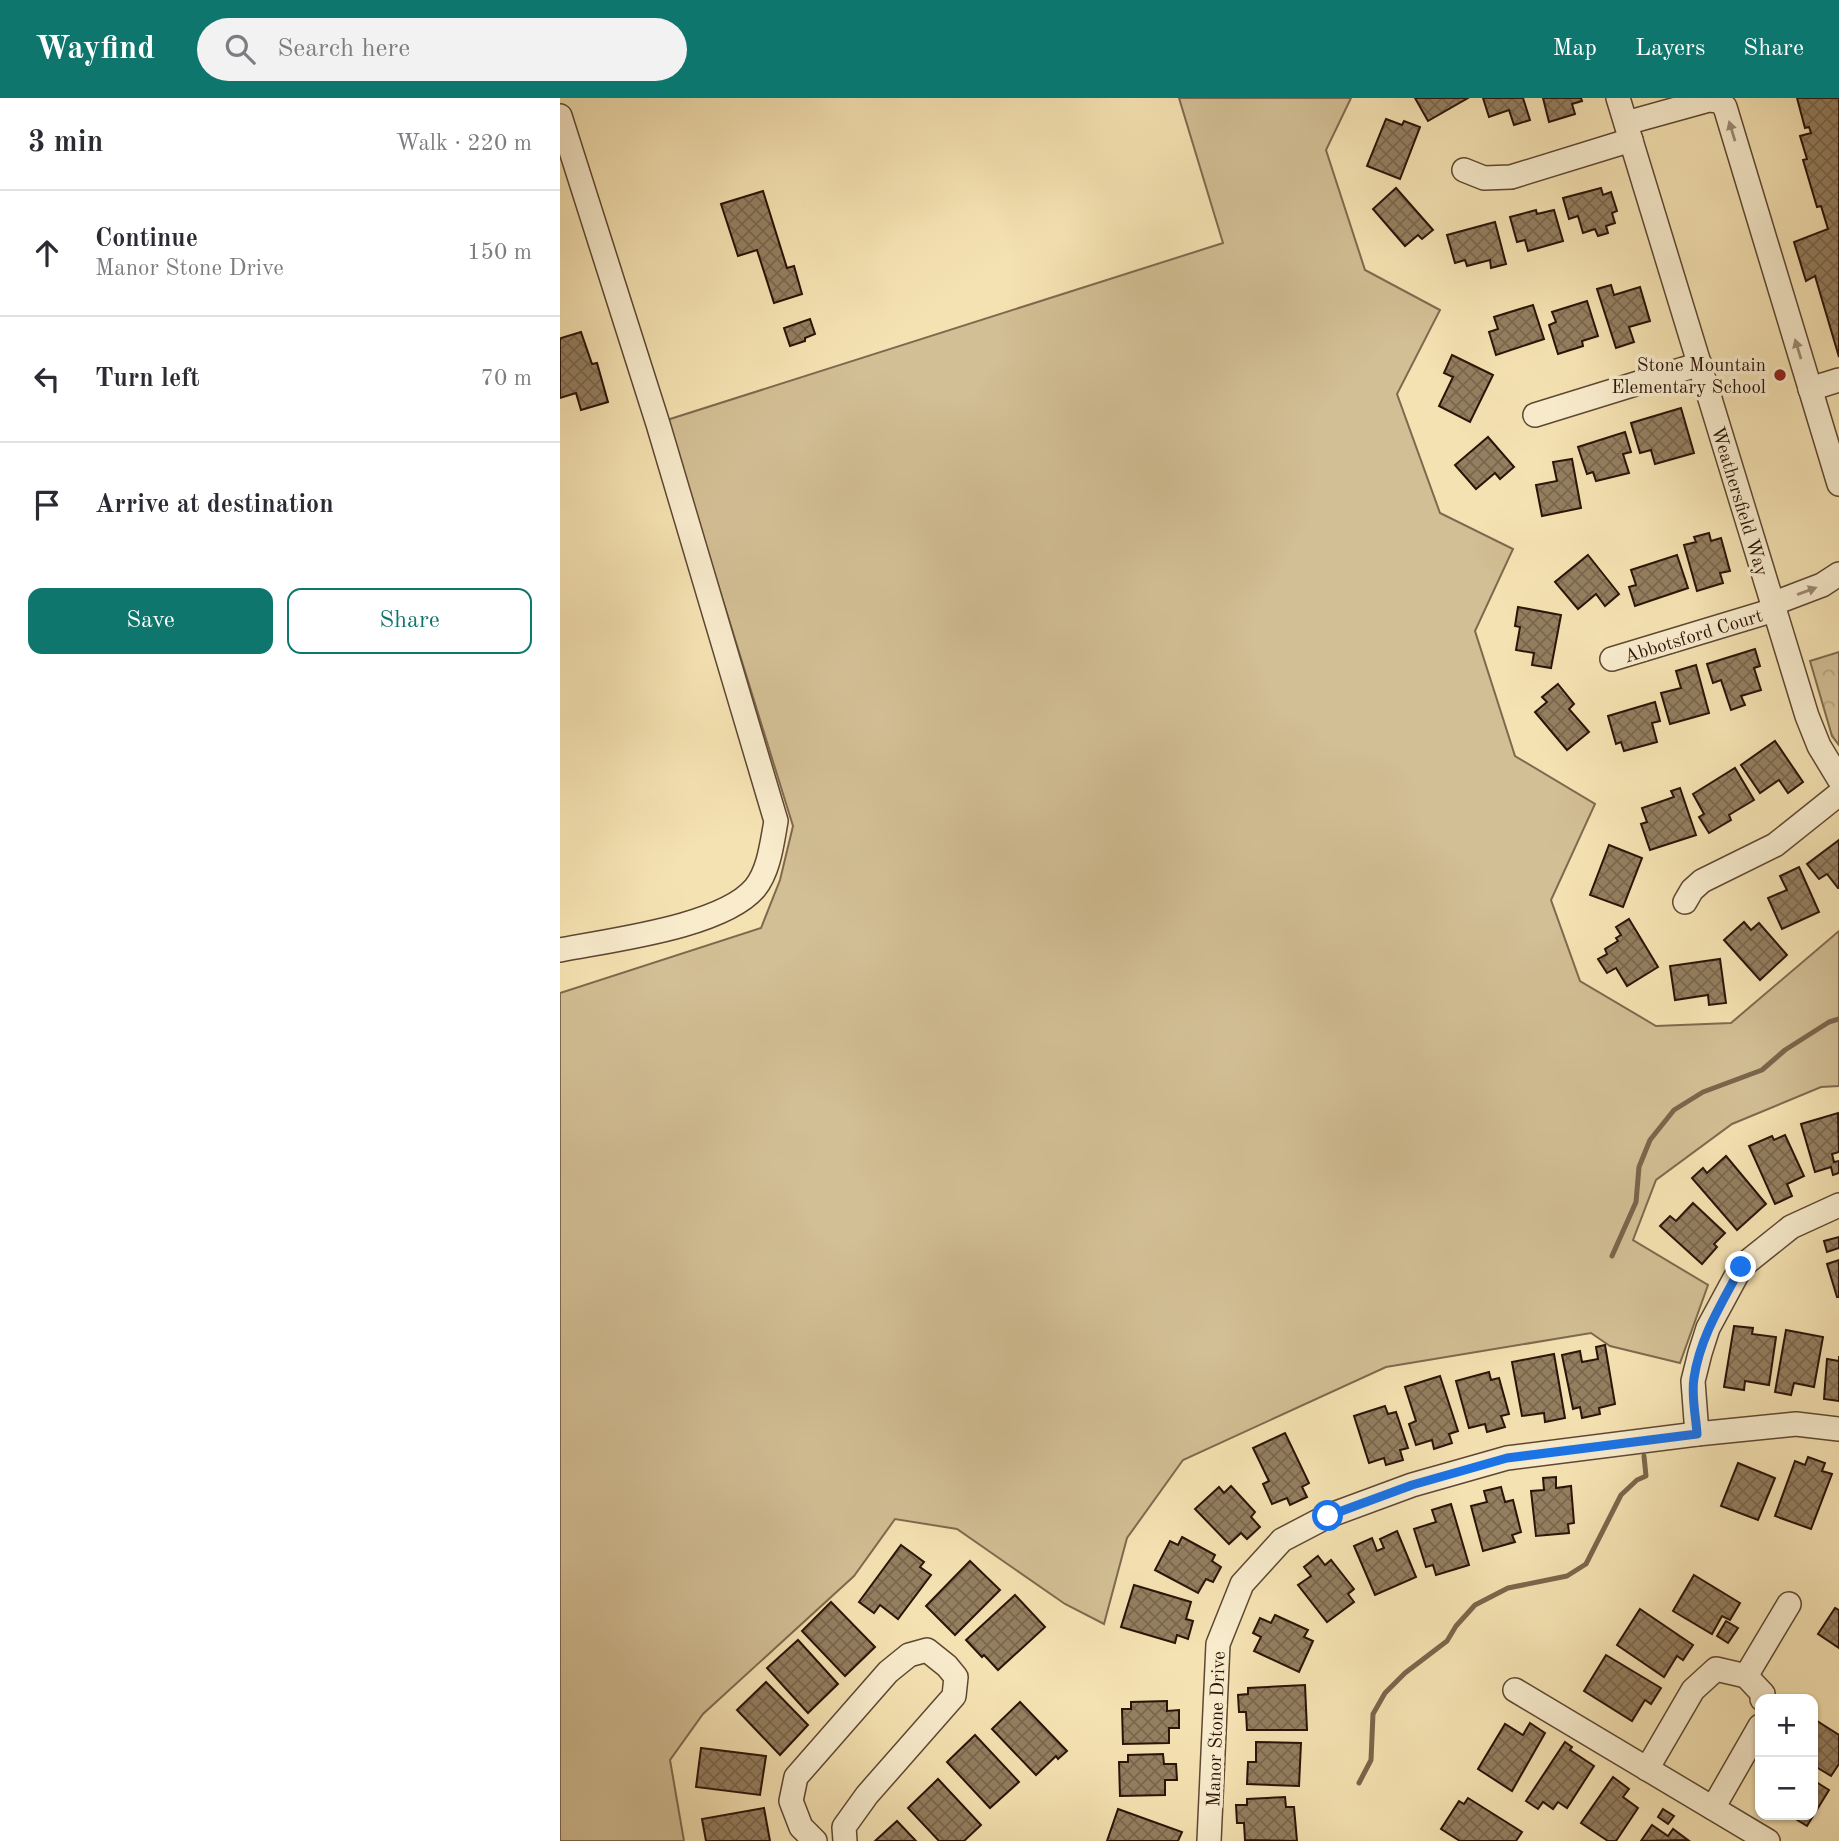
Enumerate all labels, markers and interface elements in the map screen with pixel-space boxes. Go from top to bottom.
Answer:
search box [197,18,687,81]
icon: search [221,30,259,68]
text: Wayfind [35,33,155,66]
text: Search here [277,36,410,62]
text: Map [1553,37,1597,61]
text: Layers [1635,37,1705,61]
text: Share [1743,37,1804,61]
one-way arrow [1727,120,1737,141]
text: 3 min [28,128,103,158]
text: Walk · 220 m [396,132,532,155]
text: Continue [95,226,198,252]
icon: ahead [28,234,66,272]
text: 150 m [467,241,532,264]
text: Manor Stone Drive [95,257,284,280]
one-way arrow [1793,338,1803,359]
place label: Stone Mountain Elementary School [1611,357,1766,398]
icon: left [28,360,66,398]
text: Turn left [95,366,200,392]
text: 70 m [481,367,532,390]
marker: Stone Mountain Elementary School [1772,367,1788,383]
street label: Weathersfield Way [1707,425,1770,579]
icon: arrive [28,486,66,524]
text: Arrive at destination [95,492,334,518]
one-way arrow [1796,585,1817,596]
button: Save [28,588,273,654]
button: Share [287,588,532,654]
street label: Abbotsford Court [1622,607,1765,667]
route end [1725,1251,1756,1282]
route start [1312,1500,1343,1531]
street label: Manor Stone Drive [1205,1651,1230,1807]
map controls [1755,1694,1818,1820]
button: + [1755,1694,1818,1757]
button: − [1755,1757,1818,1820]

